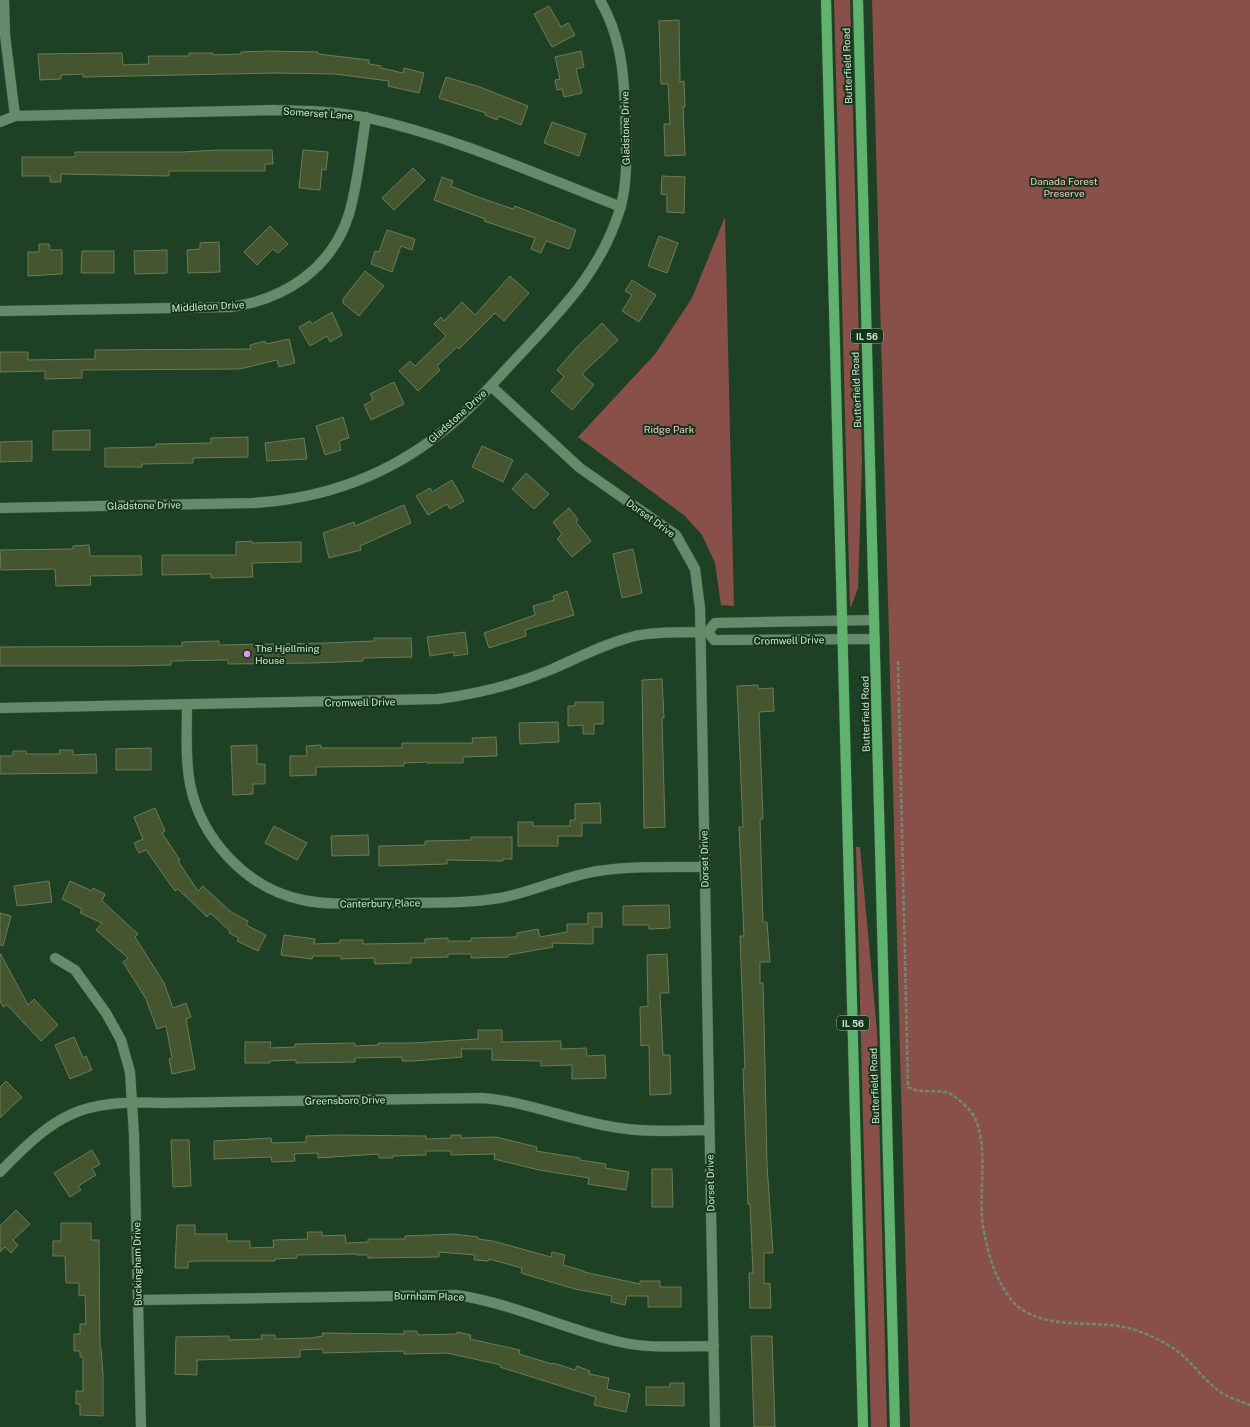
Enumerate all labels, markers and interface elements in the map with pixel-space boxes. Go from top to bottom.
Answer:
street label: Butterfield Road [840,28,854,104]
street label: Gladstone Drive [618,91,632,165]
street label: Somerset Lane [283,105,354,121]
park label: Danada Forest Preserve [1030,175,1098,199]
street label: Middleton Drive [171,298,245,314]
road number: IL 56 [851,329,883,343]
street label: Butterfield Road [849,352,863,428]
street label: Gladstone Drive [426,387,489,445]
park label: Ridge Park [644,423,695,435]
street label: Dorset Drive [624,496,678,540]
street label: Gladstone Drive [107,498,181,512]
street label: Cromwell Drive [754,633,825,647]
place label: The Hjellming House [255,642,320,666]
marker: The Hjellming House [242,649,252,659]
street label: Butterfield Road [858,676,872,752]
street label: Cromwell Drive [325,695,396,709]
street label: Dorset Drive [697,830,710,888]
street label: Canterbury Place [340,896,421,910]
road number: IL 56 [837,1016,869,1030]
street label: Butterfield Road [867,1048,881,1124]
street label: Greensboro Drive [305,1093,386,1107]
street label: Dorset Drive [703,1154,716,1212]
street label: Buckingham Drive [130,1221,144,1306]
street label: Burnham Place [394,1289,465,1303]

